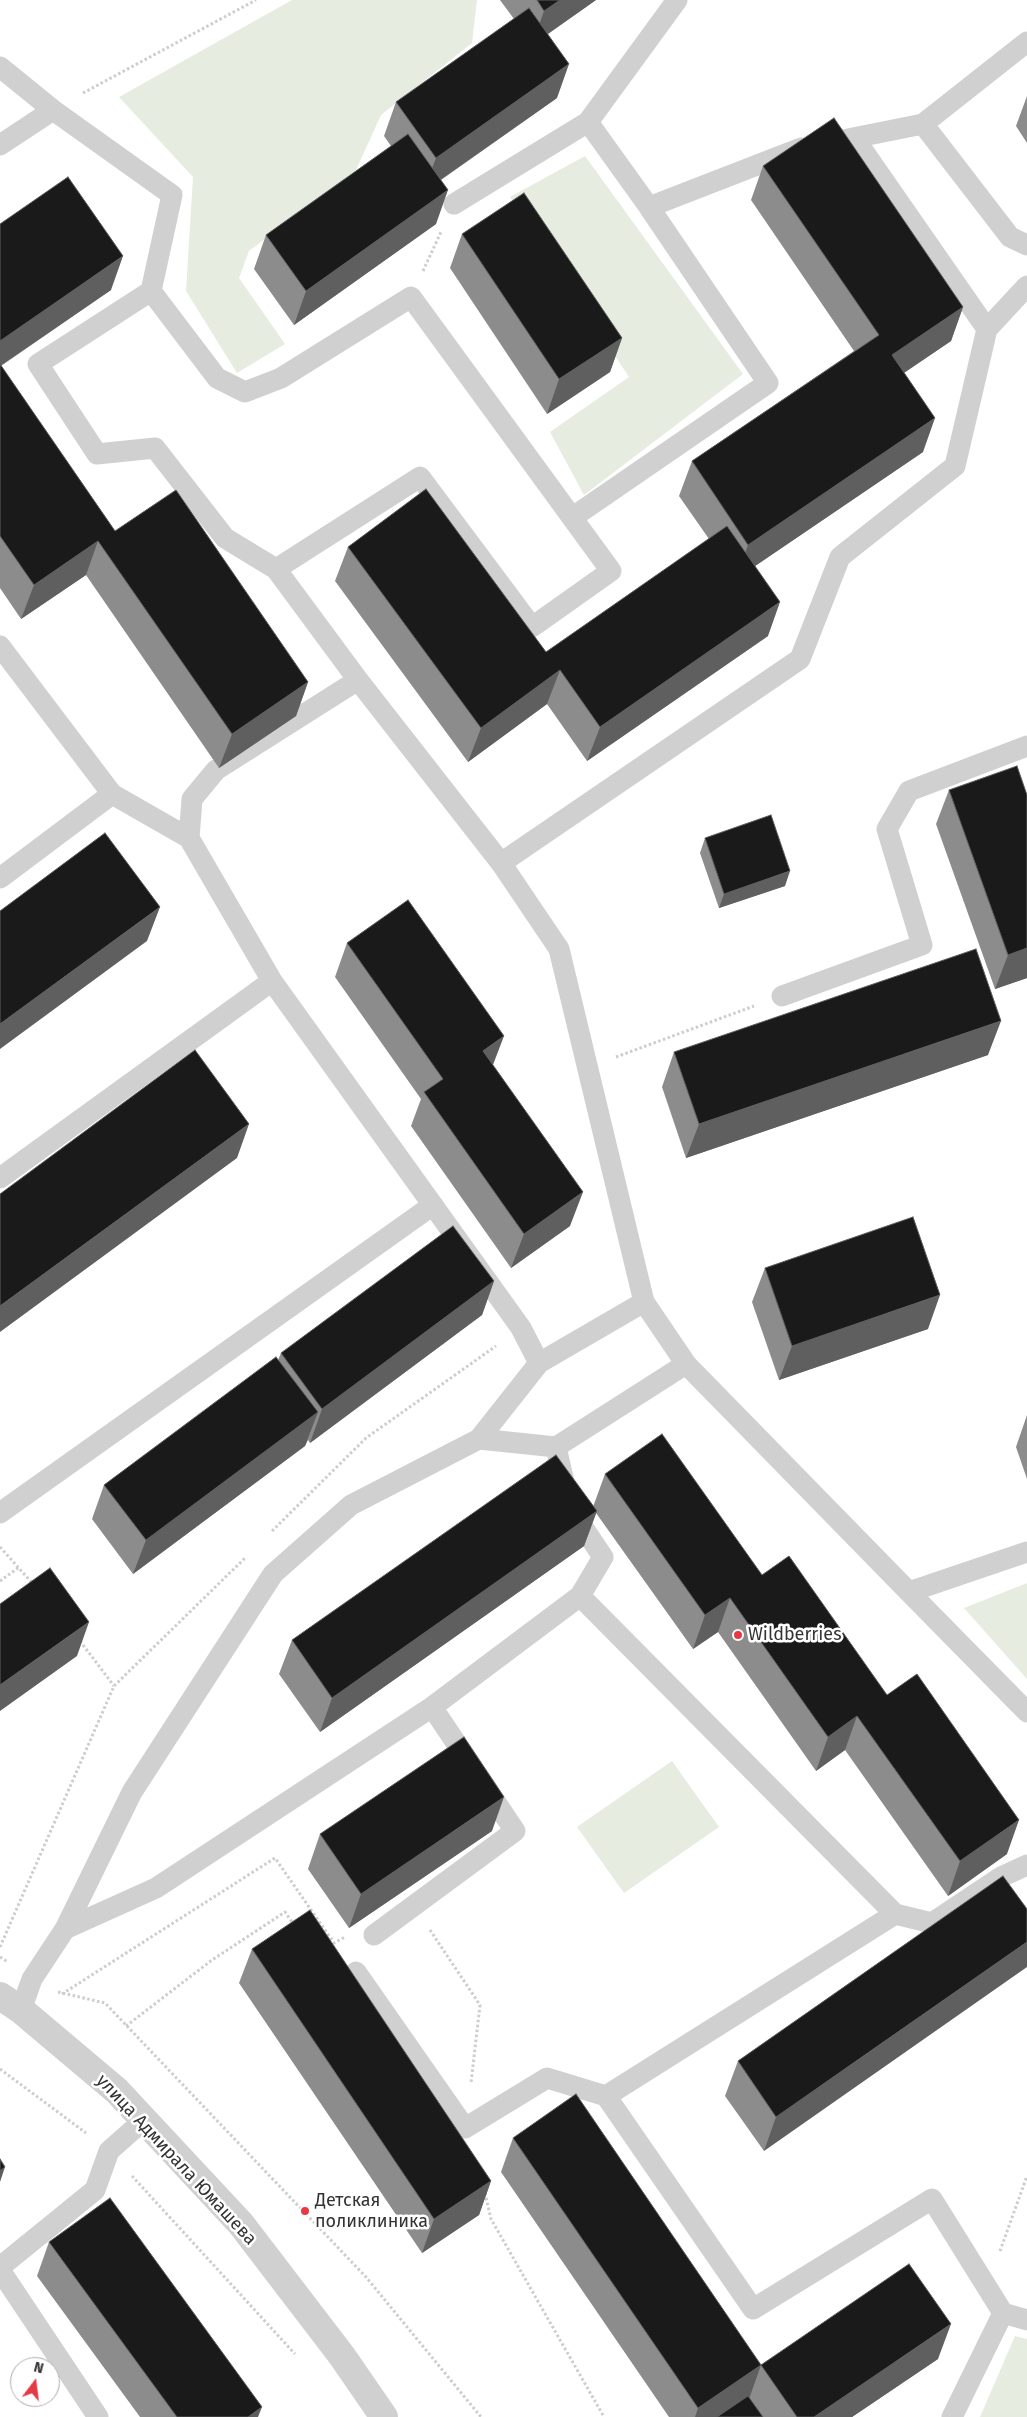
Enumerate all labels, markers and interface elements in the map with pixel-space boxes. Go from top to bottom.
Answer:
place label: Wildberries [748,1624,842,1646]
marker: Wildberries [732,1629,744,1641]
street label: улица Адмирала Юмашева [91,2070,261,2250]
place label: Детская поликлиника [315,2190,428,2232]
marker: Детская поликлиника [299,2205,311,2217]
north arrow [10,2357,60,2407]
text: N [32,2359,45,2377]

